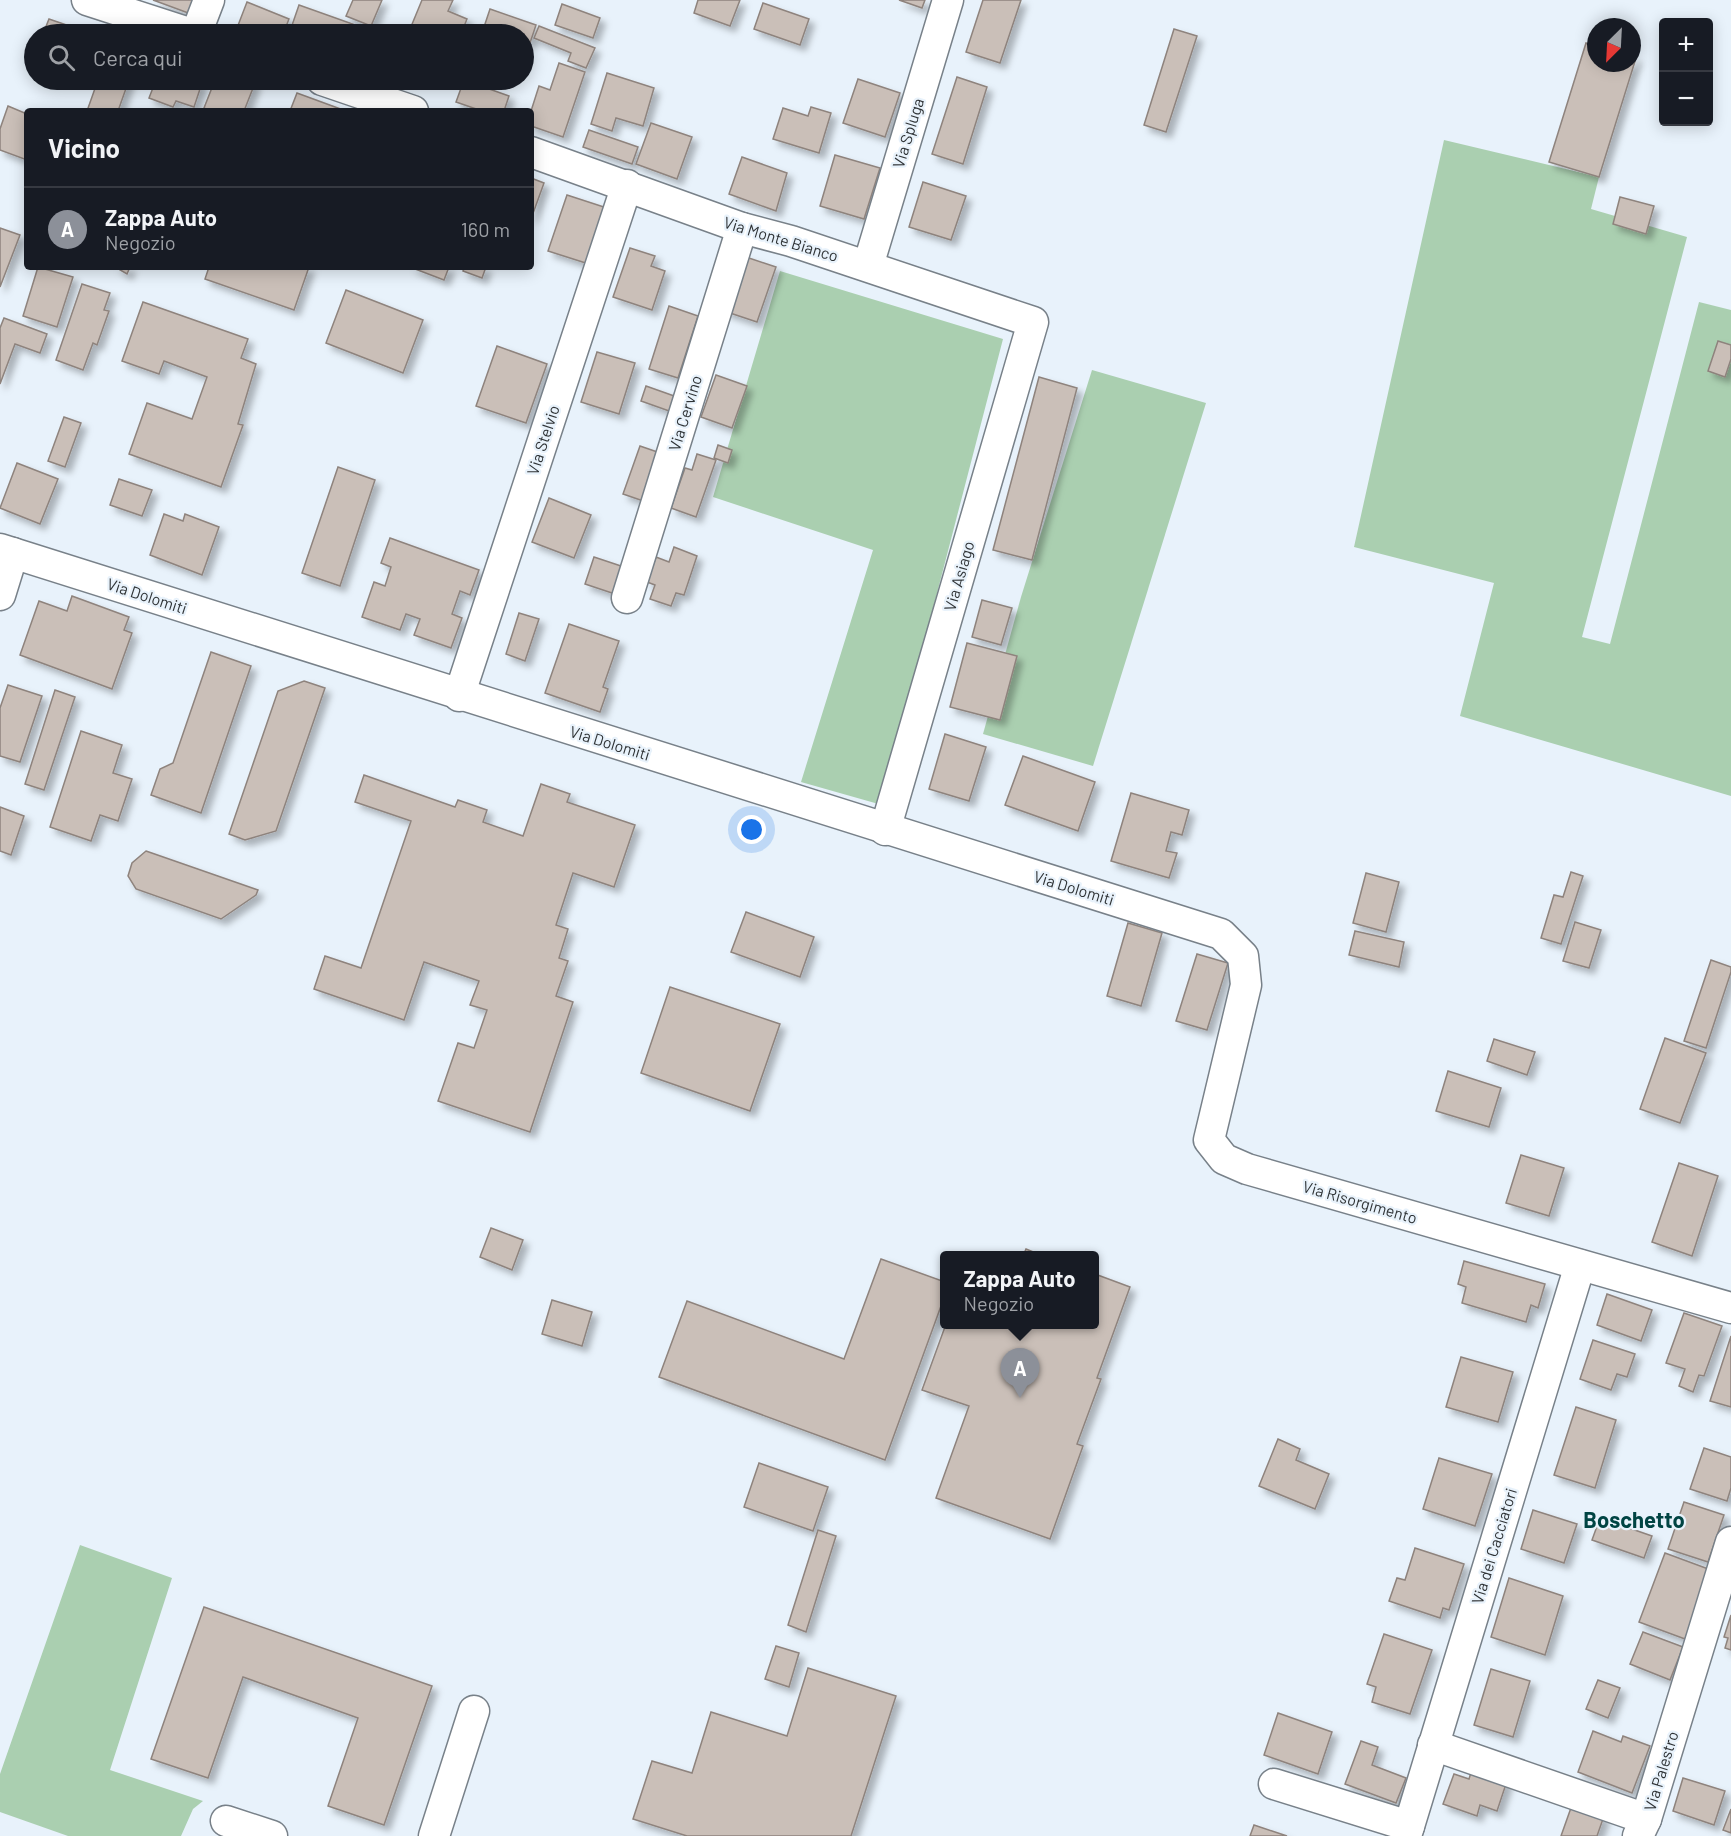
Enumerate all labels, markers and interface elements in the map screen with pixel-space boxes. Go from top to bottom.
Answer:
north arrow [1587,18,1641,72]
map controls [1659,18,1713,126]
button: + [1659,18,1713,72]
search box [24,24,534,90]
icon: search [45,41,78,74]
text: Cerca qui [93,44,183,70]
button: − [1659,72,1713,126]
street label: Via Spluga [888,96,927,170]
text: Vicino [48,132,120,163]
text: Zappa Auto [105,204,217,230]
street label: Via Monte Bianco [722,212,841,265]
text: A [61,217,74,241]
text: 160 m [461,217,510,241]
text: Negozio [105,230,176,254]
street label: Via Cervino [664,373,705,453]
street label: Via Stelvio [522,402,563,477]
street label: Via Asiago [939,539,978,613]
street label: Via Dolomiti [105,574,190,617]
street label: Via Dolomiti [568,721,653,764]
your location [737,815,766,844]
street label: Via Dolomiti [1032,866,1117,909]
street label: Via Risorgimento [1301,1176,1419,1227]
popup [940,1251,1099,1329]
text: Zappa Auto [963,1265,1076,1291]
text: Negozio [963,1291,1034,1315]
pin: A [1000,1348,1040,1398]
street label: Via dei Cacciatori [1467,1486,1520,1606]
district label: Boschetto [1583,1506,1685,1532]
street label: Via Palestro [1639,1729,1682,1813]

